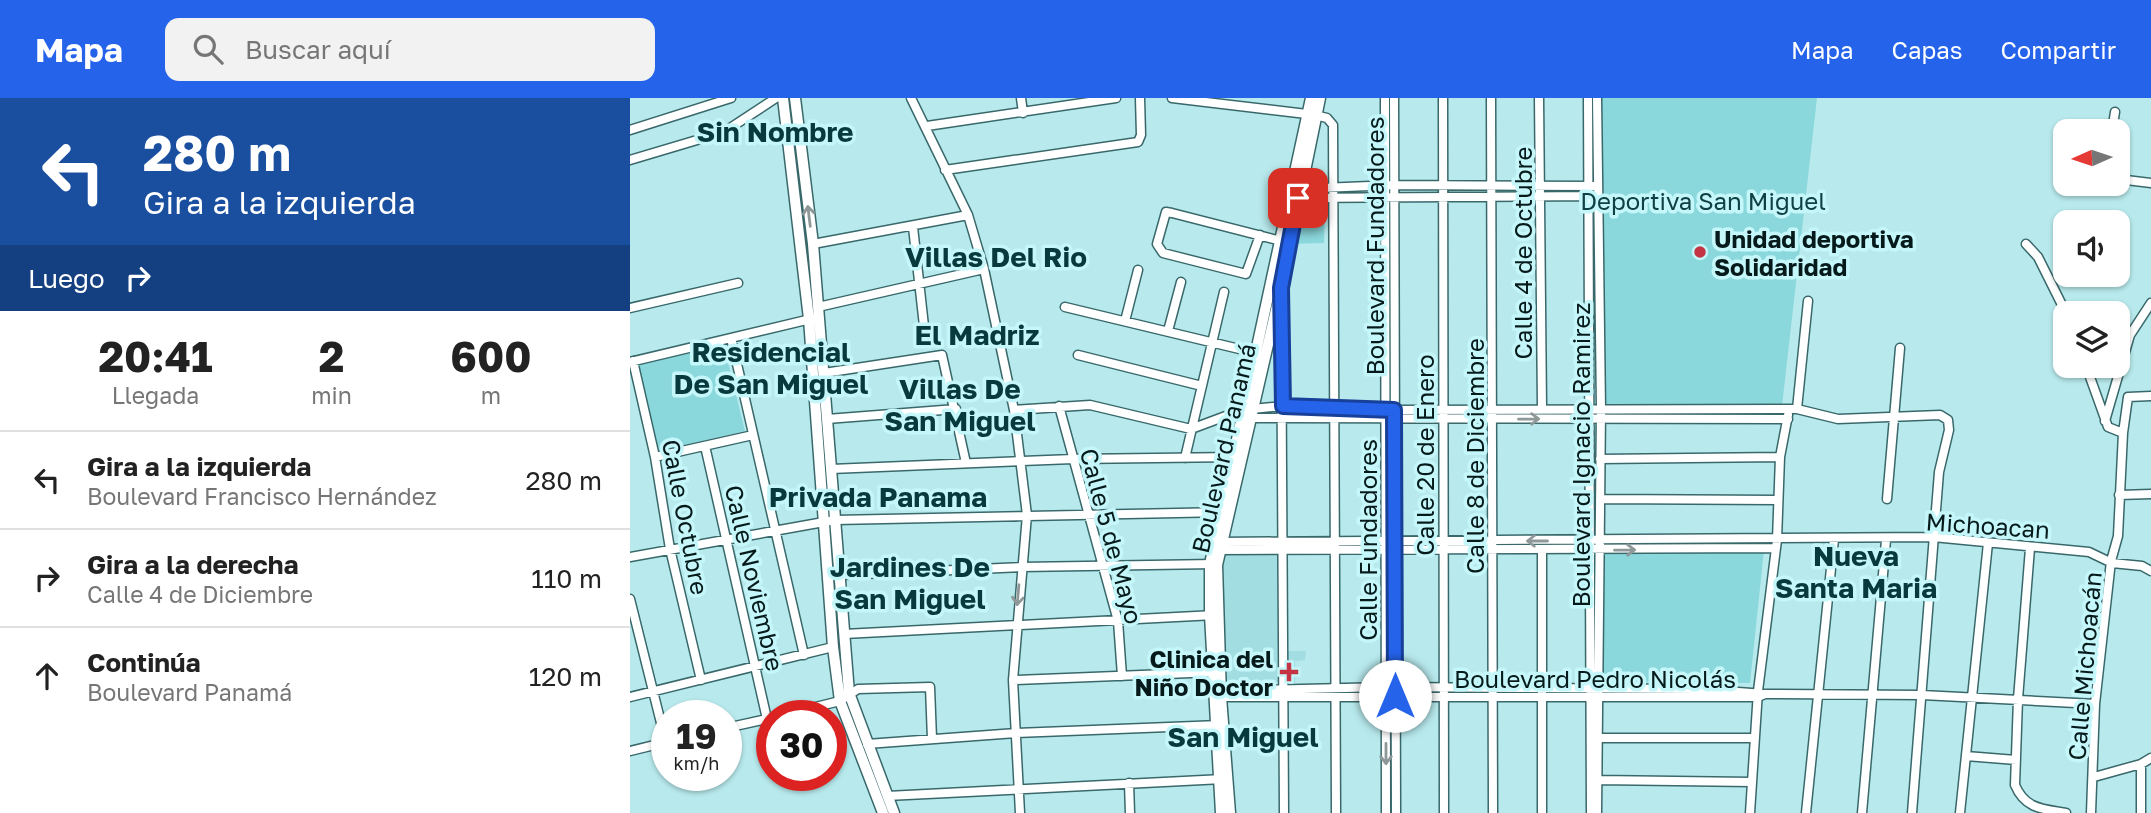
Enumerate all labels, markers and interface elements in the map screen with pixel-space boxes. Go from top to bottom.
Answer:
search box [165,18,655,81]
text: Mapa [35,30,123,69]
icon: search [189,30,227,68]
text: Buscar aquí [245,34,391,65]
text: Mapa [1791,35,1854,64]
text: Capas [1892,35,1962,64]
text: Compartir [2000,35,2116,64]
district label: Sin Nombre [696,115,854,148]
street label: Boulevard Fundadores [1360,117,1389,375]
north arrow [2053,119,2130,196]
map controls [2053,119,2130,378]
text: 280 m [143,123,291,182]
icon: left [28,126,119,217]
street label: Calle 4 de Octubre [1508,147,1537,360]
pin [1268,168,1328,228]
icon: arrive [1279,179,1317,217]
text: Gira a la izquierda [143,183,416,221]
park label: Deportiva San Miguel [1580,186,1826,215]
one-way arrow [803,205,816,227]
button: sound [2053,210,2130,287]
place label: Unidad deportiva Solidaridad [1714,224,1914,281]
district label: Villas Del Rio [905,240,1087,273]
marker: Unidad deportiva Solidaridad [1692,244,1708,260]
icon: right [119,259,157,297]
text: Luego [28,263,105,294]
button: layers [2053,301,2130,378]
street label: Boulevard Ignacio Ramirez [1566,302,1595,608]
district label: El Madriz [914,318,1040,351]
text: 20:41 [98,331,213,381]
text: 2 [319,331,344,381]
text: 600 [450,331,532,381]
district label: Residencial De San Miguel [674,335,868,400]
street label: Calle 8 de Diciembre [1460,338,1489,574]
street label: Boulevard Panamá [1185,340,1261,556]
street label: Calle 20 de Enero [1410,354,1439,556]
district label: Villas De San Miguel [884,372,1036,437]
text: Llegada [112,381,199,409]
text: min [311,381,352,409]
text: m [481,381,501,409]
one-way arrow [1517,413,1540,426]
street label: Calle Octubre [657,437,715,597]
street label: Calle Fundadores [1353,439,1382,641]
street label: Calle 5 de Mayo [1075,445,1149,627]
text: Gira a la izquierda [87,451,311,482]
icon: left [28,461,66,499]
text: 280 m [525,465,602,496]
district label: Privada Panama [769,480,987,513]
text: Boulevard Francisco Hernández [87,482,437,510]
street label: Calle Noviembre [720,482,790,674]
street label: Michoacan [1925,506,2051,544]
one-way arrow [1526,534,1549,547]
district label: Nueva Santa Maria [1775,539,1937,604]
one-way arrow [1613,543,1636,557]
text: Gira a la derecha [87,549,299,580]
district label: Jardines De San Miguel [830,550,990,615]
icon: right [28,559,66,597]
text: 110 m [531,563,602,594]
street label: Calle Michoacán [2061,570,2107,762]
text: Calle 4 de Diciembre [87,580,313,608]
one-way arrow [1011,583,1024,606]
place label: Clinica del Niño Doctor [1135,644,1273,701]
text: Continúa [87,647,201,678]
icon: ahead [28,657,66,695]
position arrow [1358,659,1432,733]
text: 120 m [529,661,602,692]
marker: Clinica del Niño Doctor [1279,662,1299,682]
street label: Boulevard Pedro Nicolás [1454,664,1736,693]
text: Boulevard Panamá [87,678,292,706]
speed limit sign: 30 [756,700,847,791]
text: 19 [676,715,717,757]
district label: San Miguel [1167,720,1319,753]
one-way arrow [1379,742,1393,765]
text: km/h [674,752,719,774]

